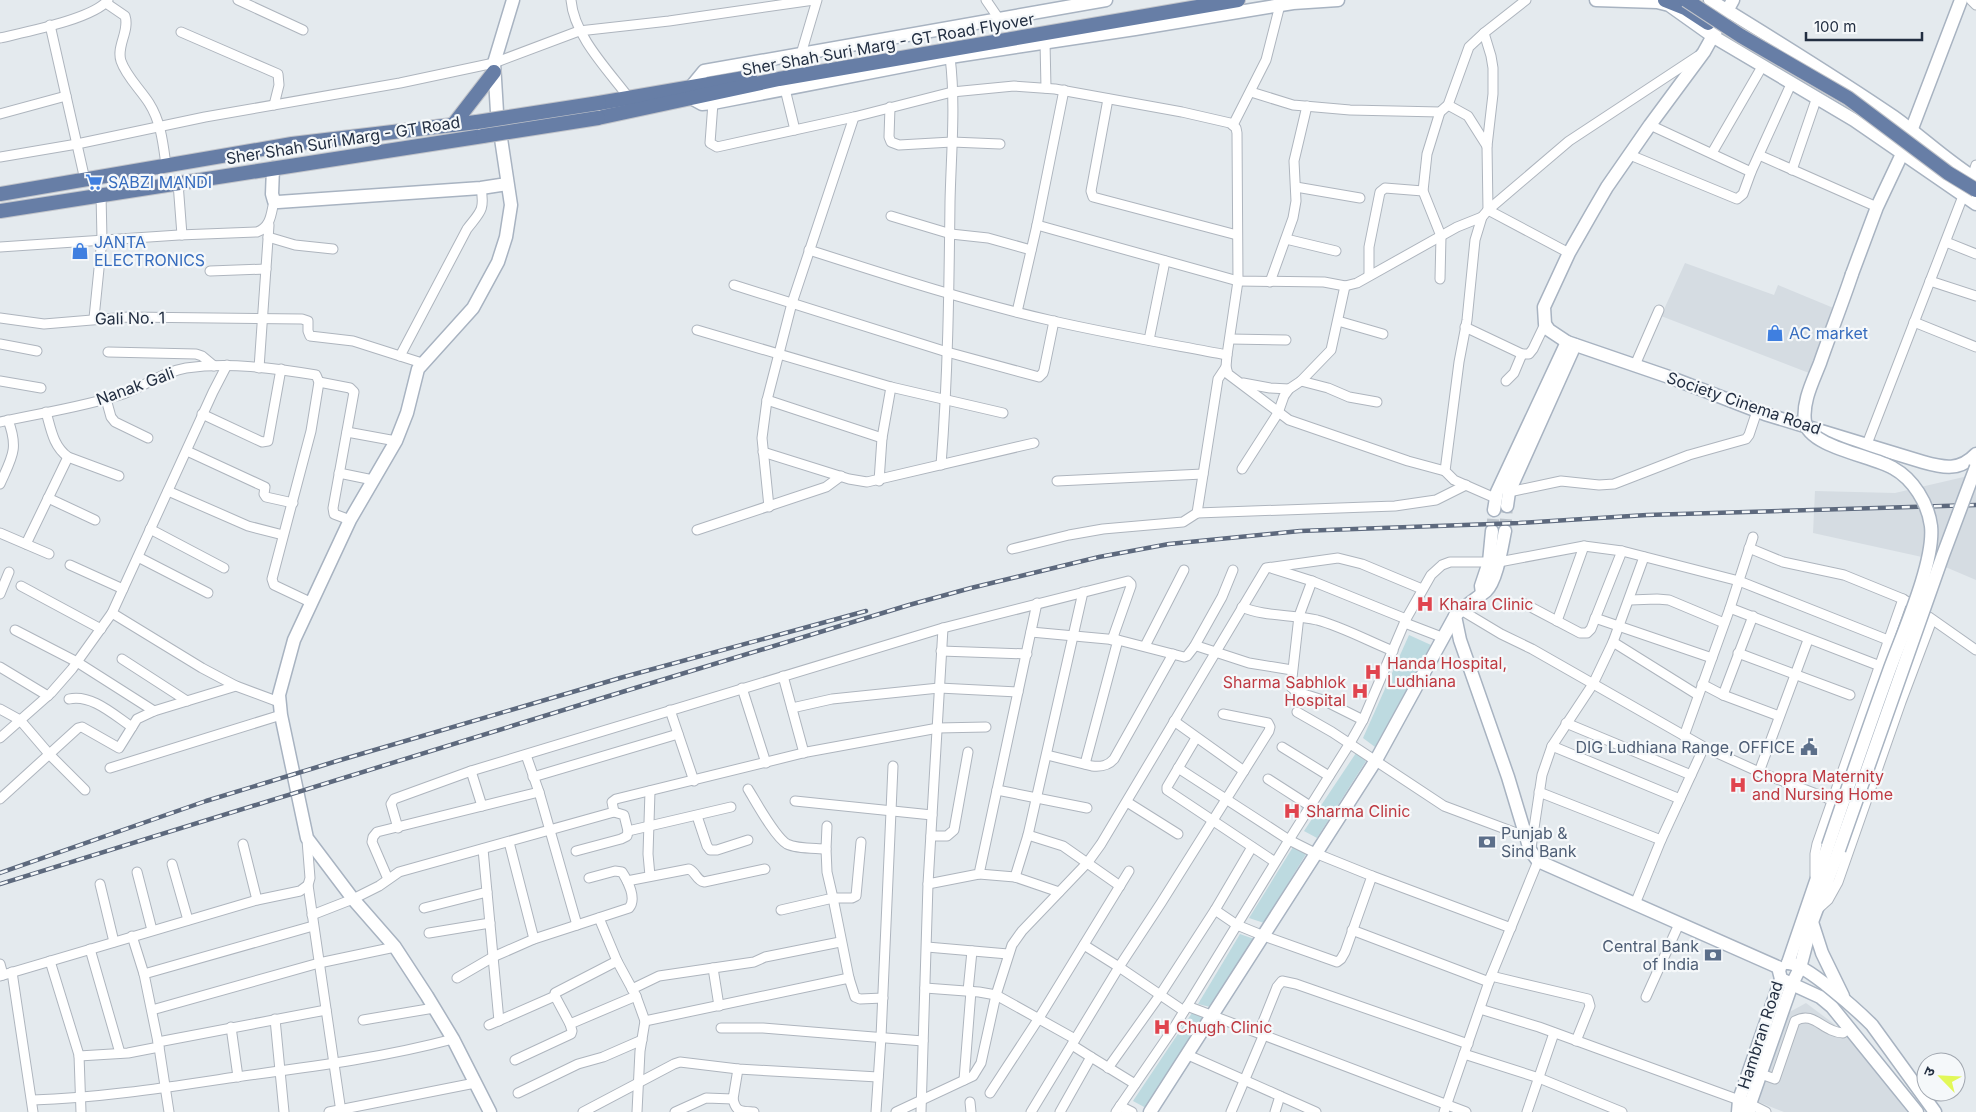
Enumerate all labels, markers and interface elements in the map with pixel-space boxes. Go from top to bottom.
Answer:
street label: Sher Shah Suri Marg - GT Road Flyover [740,8,1036,80]
scale bar [1806,10,1922,42]
text: 100 m [1814,17,1856,36]
street label: Sher Shah Suri Marg - GT Road [224,112,462,168]
supermarket icon: SABZI MANDI [84,172,104,192]
place label: SABZI MANDI [108,172,212,192]
place label: JANTA ELECTRONICS [94,232,205,270]
shop icon: JANTA ELECTRONICS [70,241,90,261]
street label: Gali No. 1 [95,307,165,329]
shop icon: AC market [1765,323,1785,343]
place label: AC market [1789,323,1868,343]
street label: Nanak Gali [93,363,177,409]
street label: Society Cinema Road [1664,367,1824,439]
hospital icon: Khaira Clinic [1415,594,1435,614]
place label: Khaira Clinic [1439,594,1533,614]
place label: Handa Hospital, Ludhiana [1387,653,1507,691]
hospital icon: Handa Hospital, Ludhiana [1363,662,1383,682]
place label: Sharma Sabhlok Hospital [1223,672,1346,710]
hospital icon: Sharma Sabhlok Hospital [1350,681,1370,701]
place label: DIG Ludhiana Range, OFFICE [1576,737,1795,757]
public building icon: DIG Ludhiana Range, OFFICE [1799,737,1819,757]
place label: Chopra Maternity and Nursing Home [1752,766,1893,804]
hospital icon: Chopra Maternity and Nursing Home [1728,775,1748,795]
hospital icon: Sharma Clinic [1282,801,1302,821]
place label: Sharma Clinic [1306,801,1410,821]
place label: Punjab & Sind Bank [1501,823,1577,861]
bank icon: Punjab & Sind Bank [1477,832,1497,852]
place label: Central Bank of India [1602,936,1699,974]
bank icon: Central Bank of India [1703,945,1723,965]
street label: Hambran Road [1733,979,1787,1091]
hospital icon: Chugh Clinic [1152,1017,1172,1037]
place label: Chugh Clinic [1176,1017,1272,1037]
north arrow [1916,1052,1966,1102]
text: उ [1919,1064,1938,1079]

